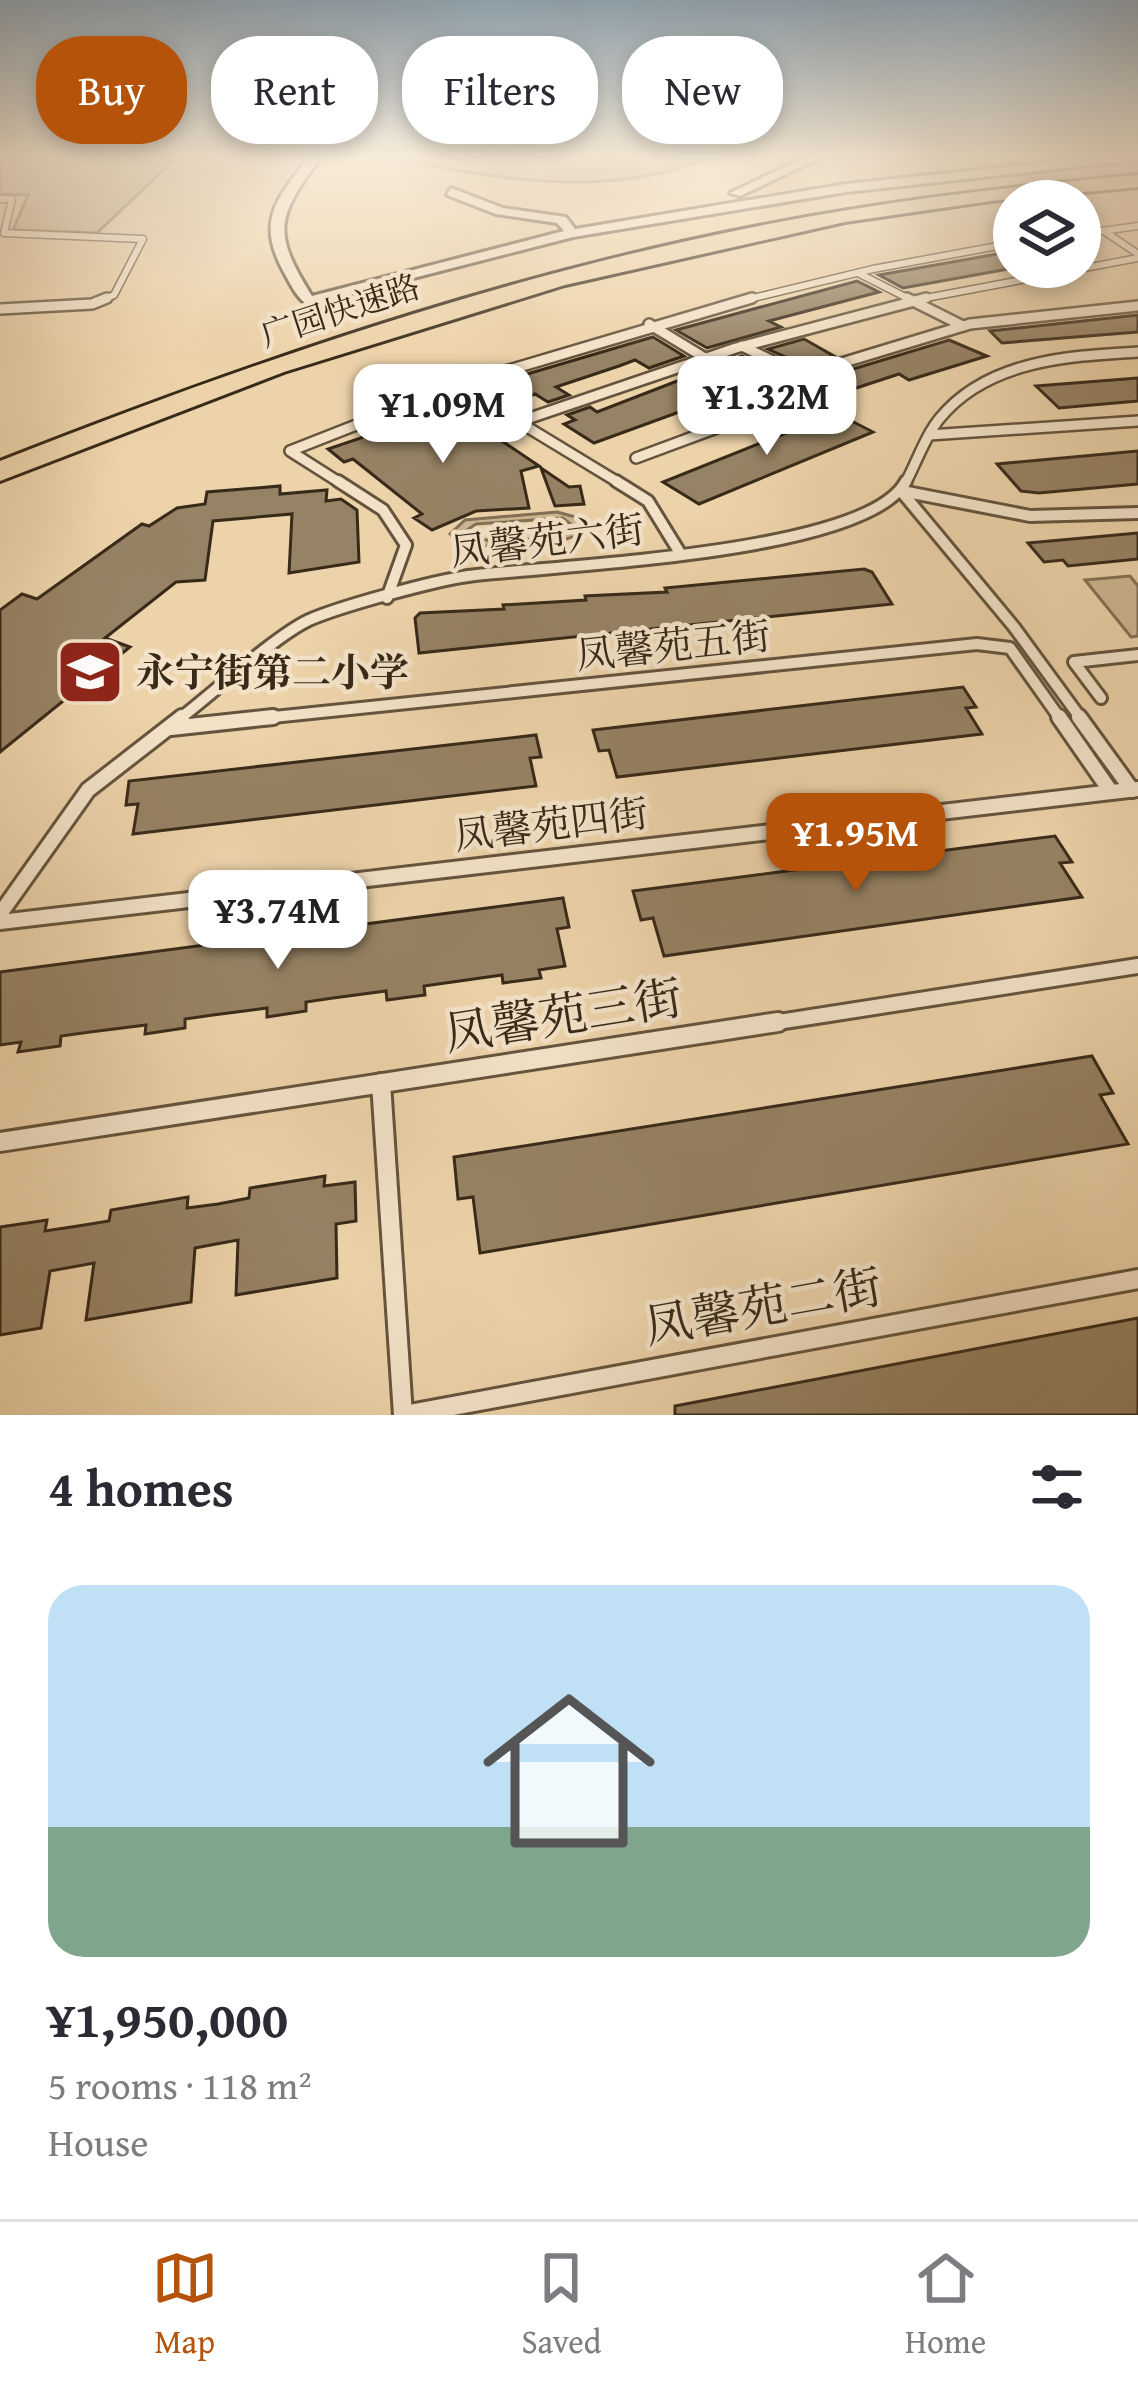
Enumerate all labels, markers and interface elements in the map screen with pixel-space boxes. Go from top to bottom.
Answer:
chip: Buy [36,36,187,144]
chip: Rent [211,36,378,144]
chip: Filters [402,36,598,144]
chip: New [622,36,783,144]
map controls [993,180,1101,288]
button: layers [993,180,1101,288]
street label: 广园快速路 [254,262,426,358]
pin: ¥1.32M [669,356,865,458]
pin: ¥1.09M [345,364,541,466]
text: ¥1.32M [704,366,830,423]
text: ¥1.09M [380,374,506,431]
street label: 凤馨苑六街 [447,499,647,580]
street label: 凤馨苑五街 [573,606,773,683]
school or university icon: 永宁街第二小学 [55,637,125,707]
place label: 永宁街第二小学 [136,643,409,700]
street label: 凤馨苑四街 [451,783,651,864]
pin: ¥1.95M [758,793,954,895]
text: ¥1.95M [793,803,919,860]
pin: ¥3.74M [180,870,376,972]
text: ¥3.74M [215,880,341,937]
street label: 凤馨苑三街 [439,961,687,1068]
street label: 凤馨苑二街 [639,1250,887,1361]
text: 4 homes [48,1450,234,1525]
icon: filters [1024,1454,1090,1520]
icon: home [461,1663,677,1879]
text: ¥1,950,000 [48,1981,288,2056]
text: 5 rooms · 118 m² [48,2056,312,2113]
text: House [48,2113,149,2170]
tab: Map [152,2245,218,2365]
tab: Saved [521,2245,601,2365]
tab: Home [905,2245,986,2365]

